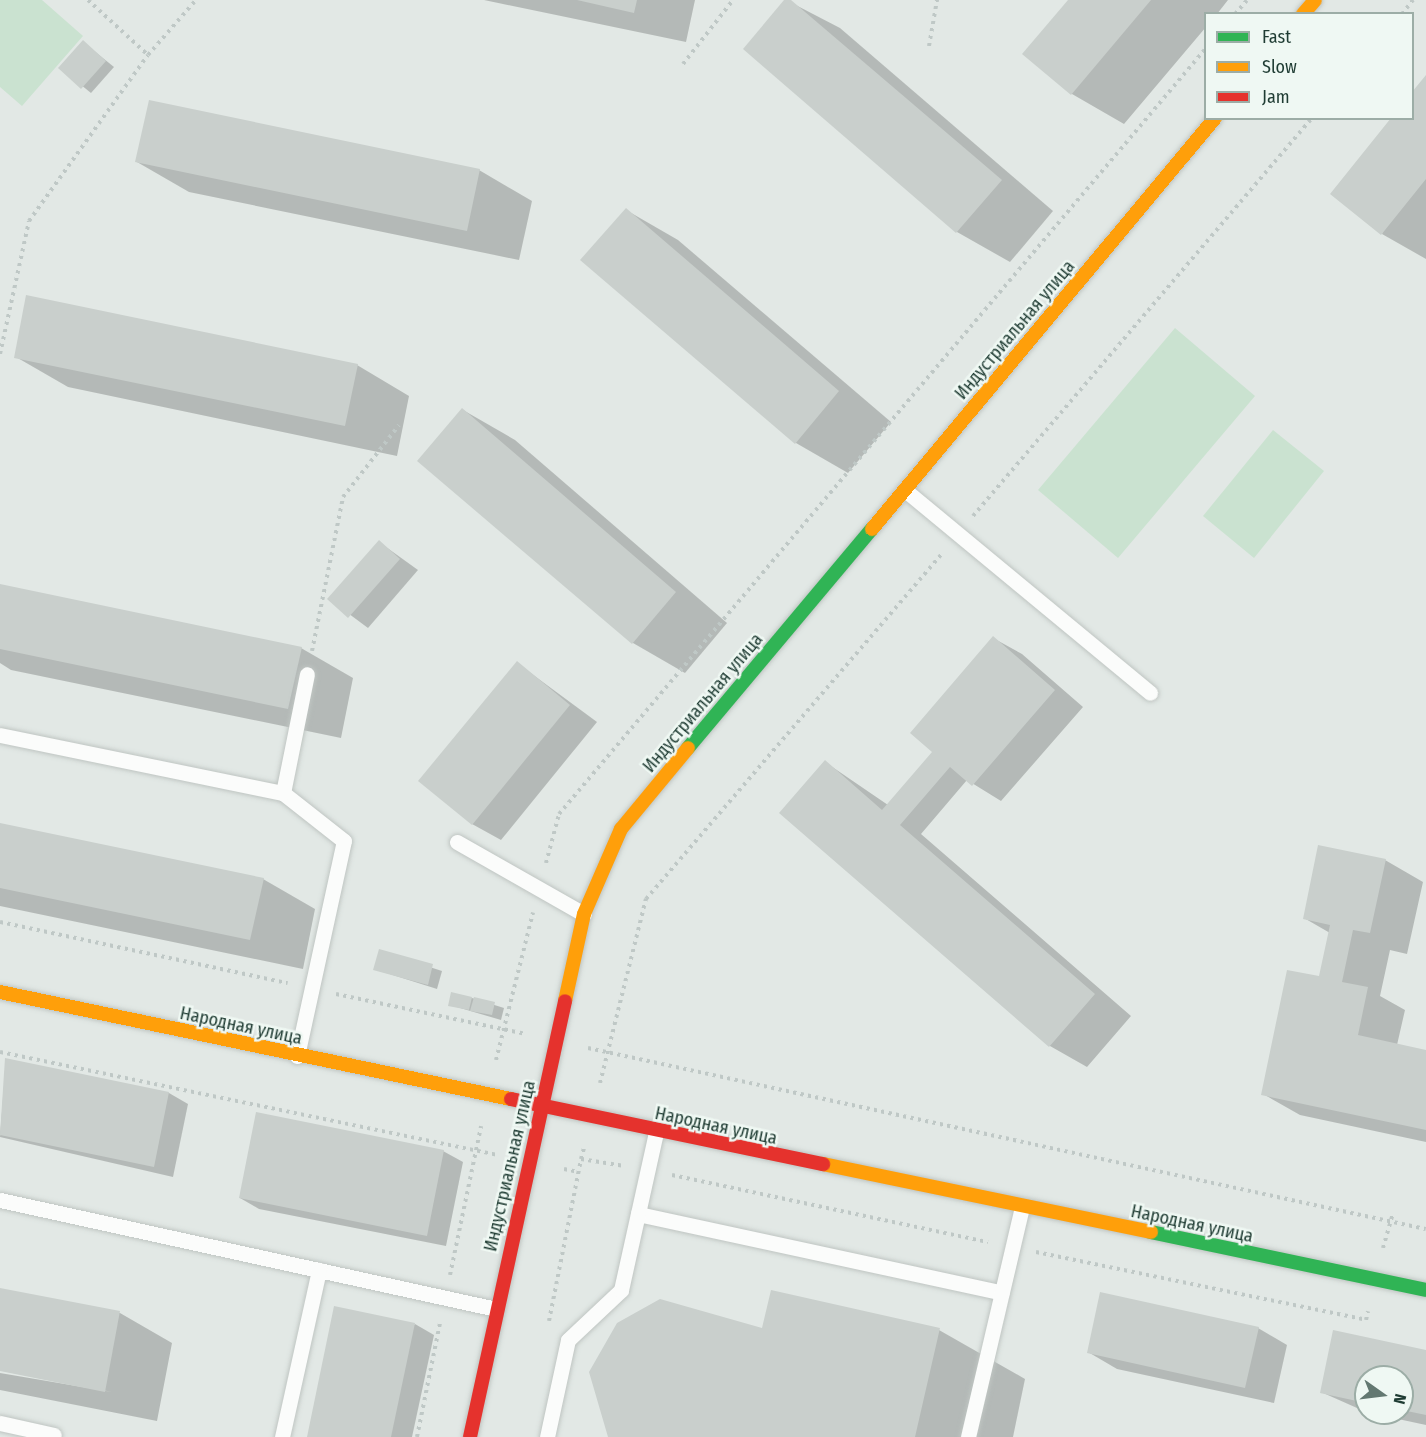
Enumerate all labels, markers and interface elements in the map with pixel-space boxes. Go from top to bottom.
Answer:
legend [1204,12,1414,120]
text: Fast [1262,26,1291,48]
text: Slow [1262,56,1297,78]
text: Jam [1262,86,1290,108]
street label: Индустриальная улица [951,256,1079,404]
street label: Индустриальная улица [639,629,767,777]
street label: Народная улица [178,1003,304,1049]
street label: Индустриальная улица [480,1078,540,1254]
street label: Народная улица [653,1103,779,1149]
street label: Народная улица [1129,1201,1255,1247]
north arrow [1354,1365,1414,1425]
text: N [1390,1392,1410,1406]

